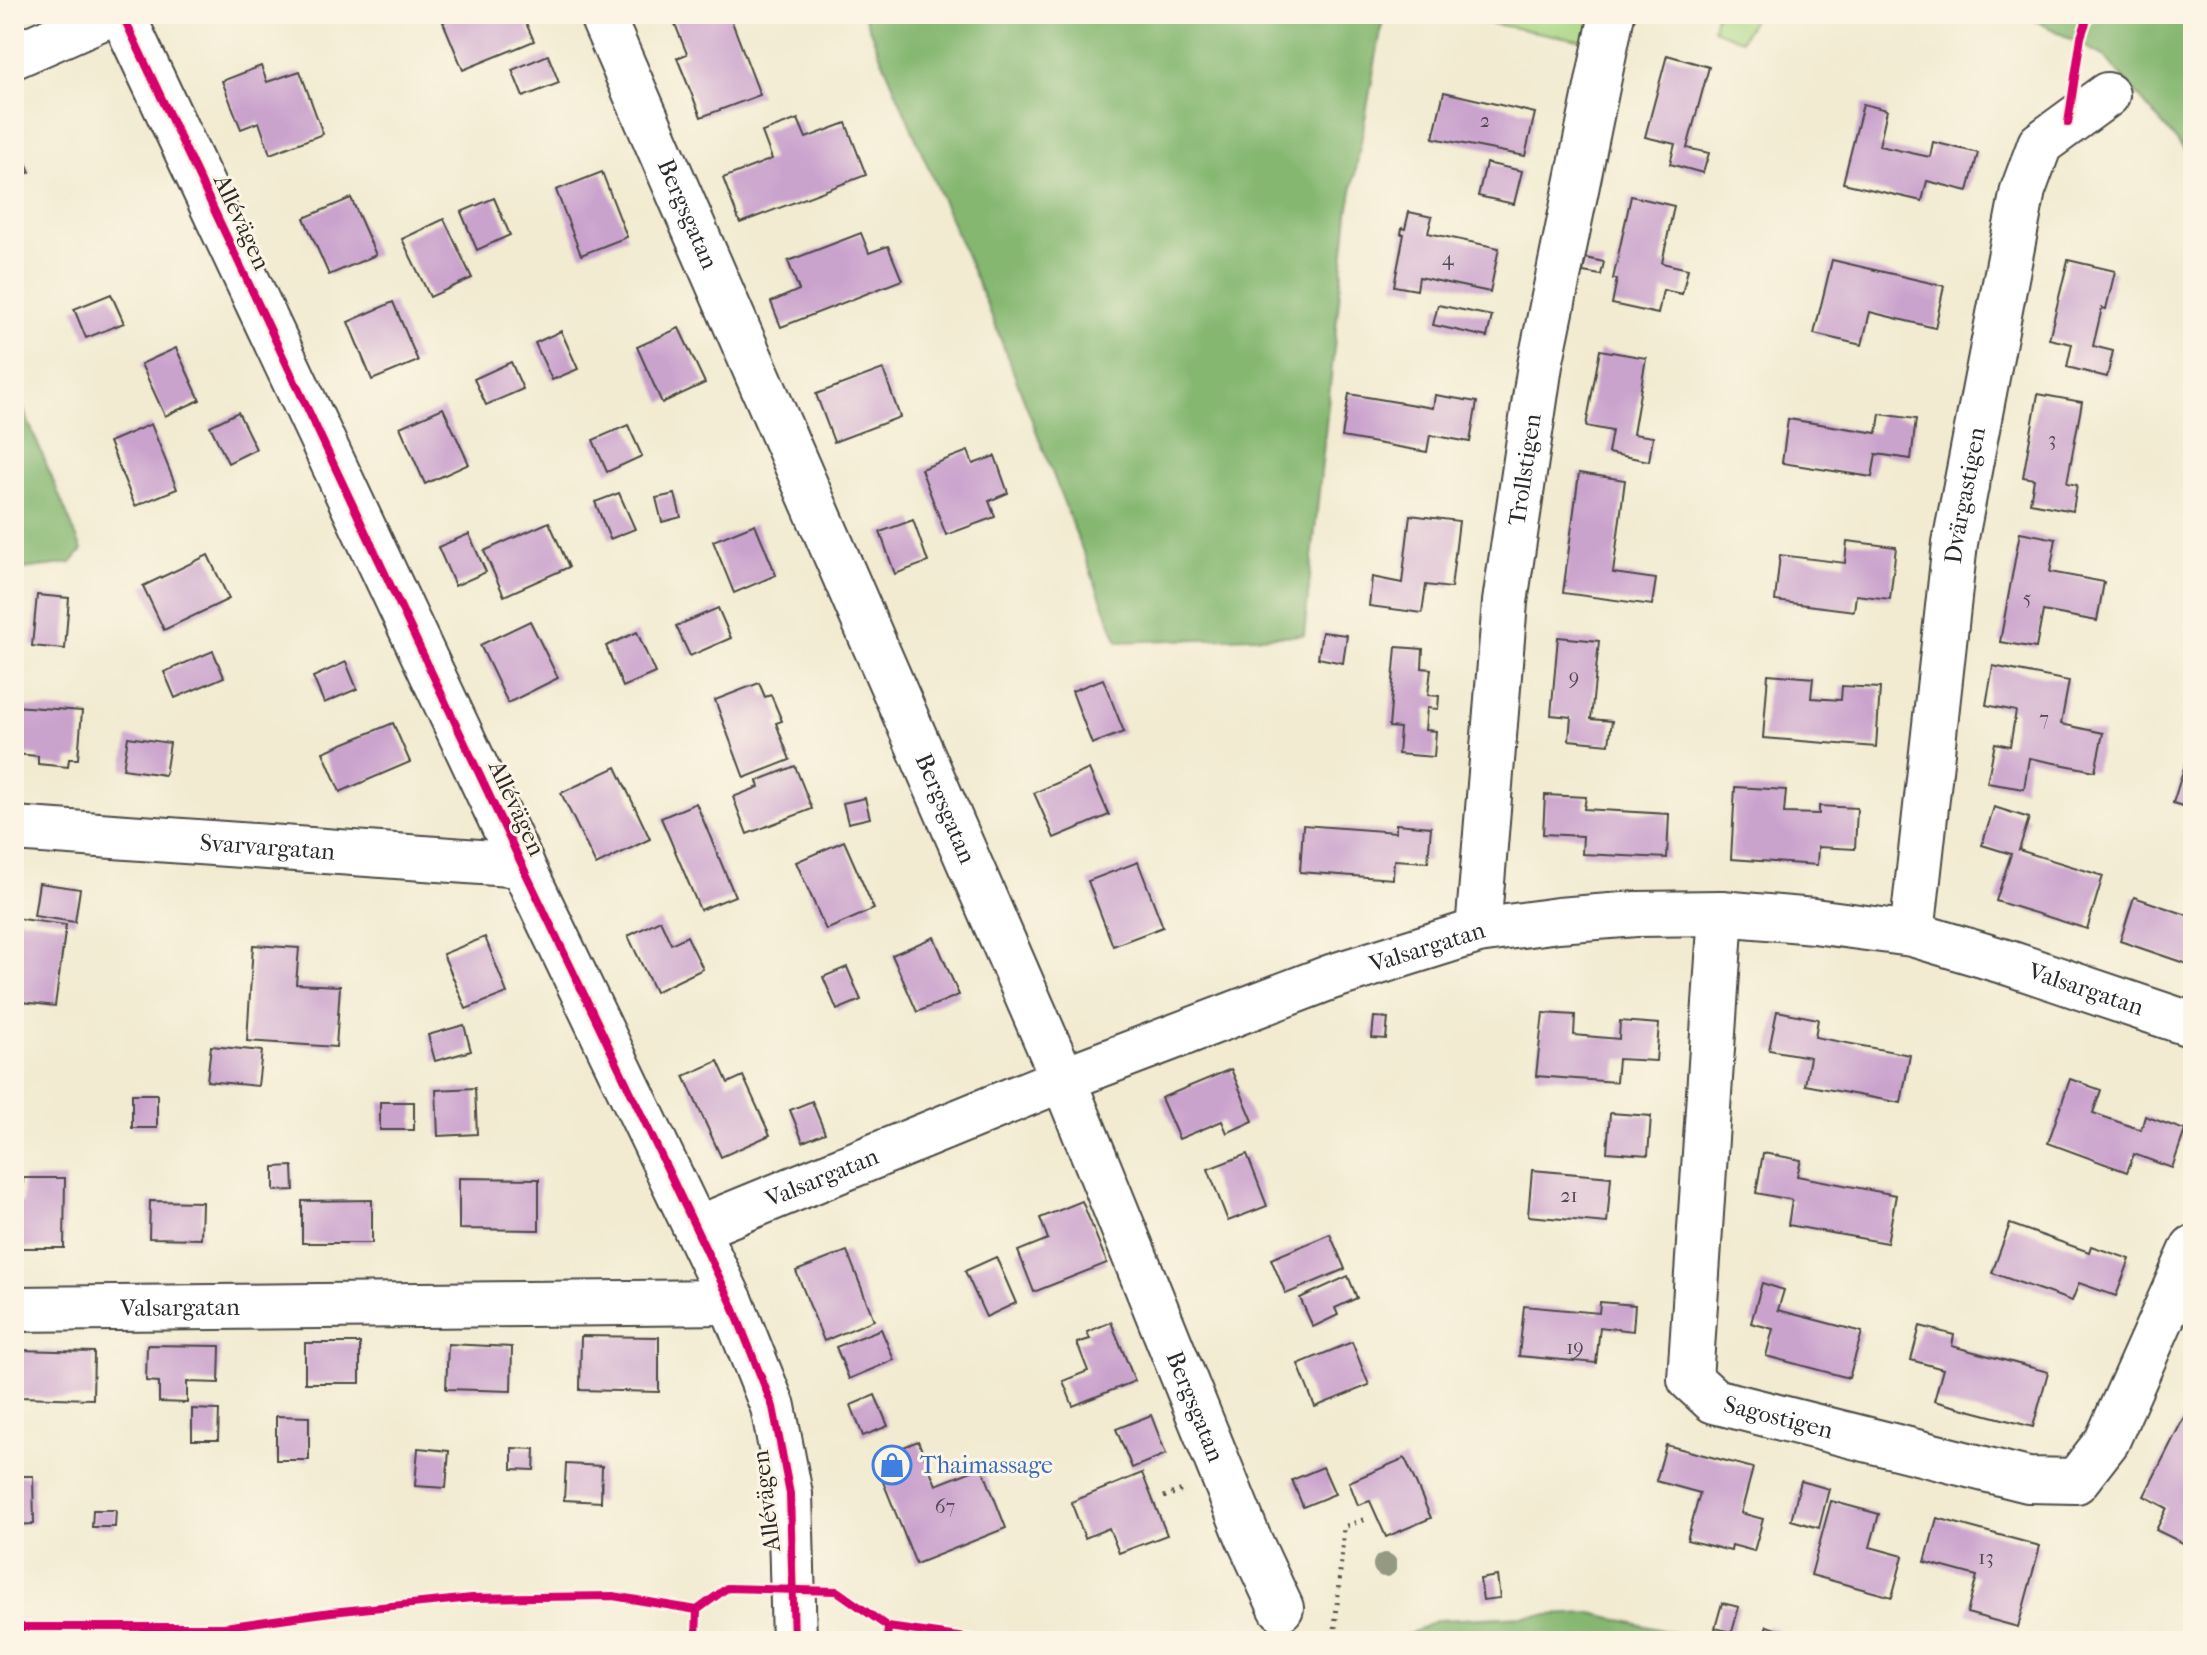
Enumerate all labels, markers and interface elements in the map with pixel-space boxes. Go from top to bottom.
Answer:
house number: 2 [1480,109,1490,132]
street label: Bergsgatan [652,155,724,273]
street label: Allévägen [207,169,276,274]
house number: 4 [1442,247,1455,270]
street label: Trollstigen [1502,412,1547,527]
street label: Dvärgastigen [1939,425,1991,565]
house number: 3 [2048,428,2056,451]
house number: 5 [2023,587,2031,610]
house number: 9 [1569,666,1579,689]
house number: 7 [2039,707,2049,730]
street label: Bergsgatan [910,749,982,868]
street label: Allévägen [482,755,551,860]
street label: Svarvargatan [199,828,336,866]
street label: Valsargatan [1365,916,1488,978]
street label: Valsargatan [2024,956,2147,1021]
street label: Valsargatan [760,1142,883,1213]
house number: 21 [1560,1184,1578,1207]
street label: Valsargatan [119,1293,240,1322]
house number: 19 [1566,1336,1584,1359]
street label: Bergsgatan [1160,1347,1230,1466]
street label: Sagostigen [1721,1390,1836,1444]
shop icon: Thaimassage [871,1444,913,1486]
street label: Allévägen [746,1449,786,1554]
place label: Thaimassage [920,1451,1053,1479]
house number: 67 [935,1495,956,1518]
house number: 13 [1978,1546,1994,1569]

